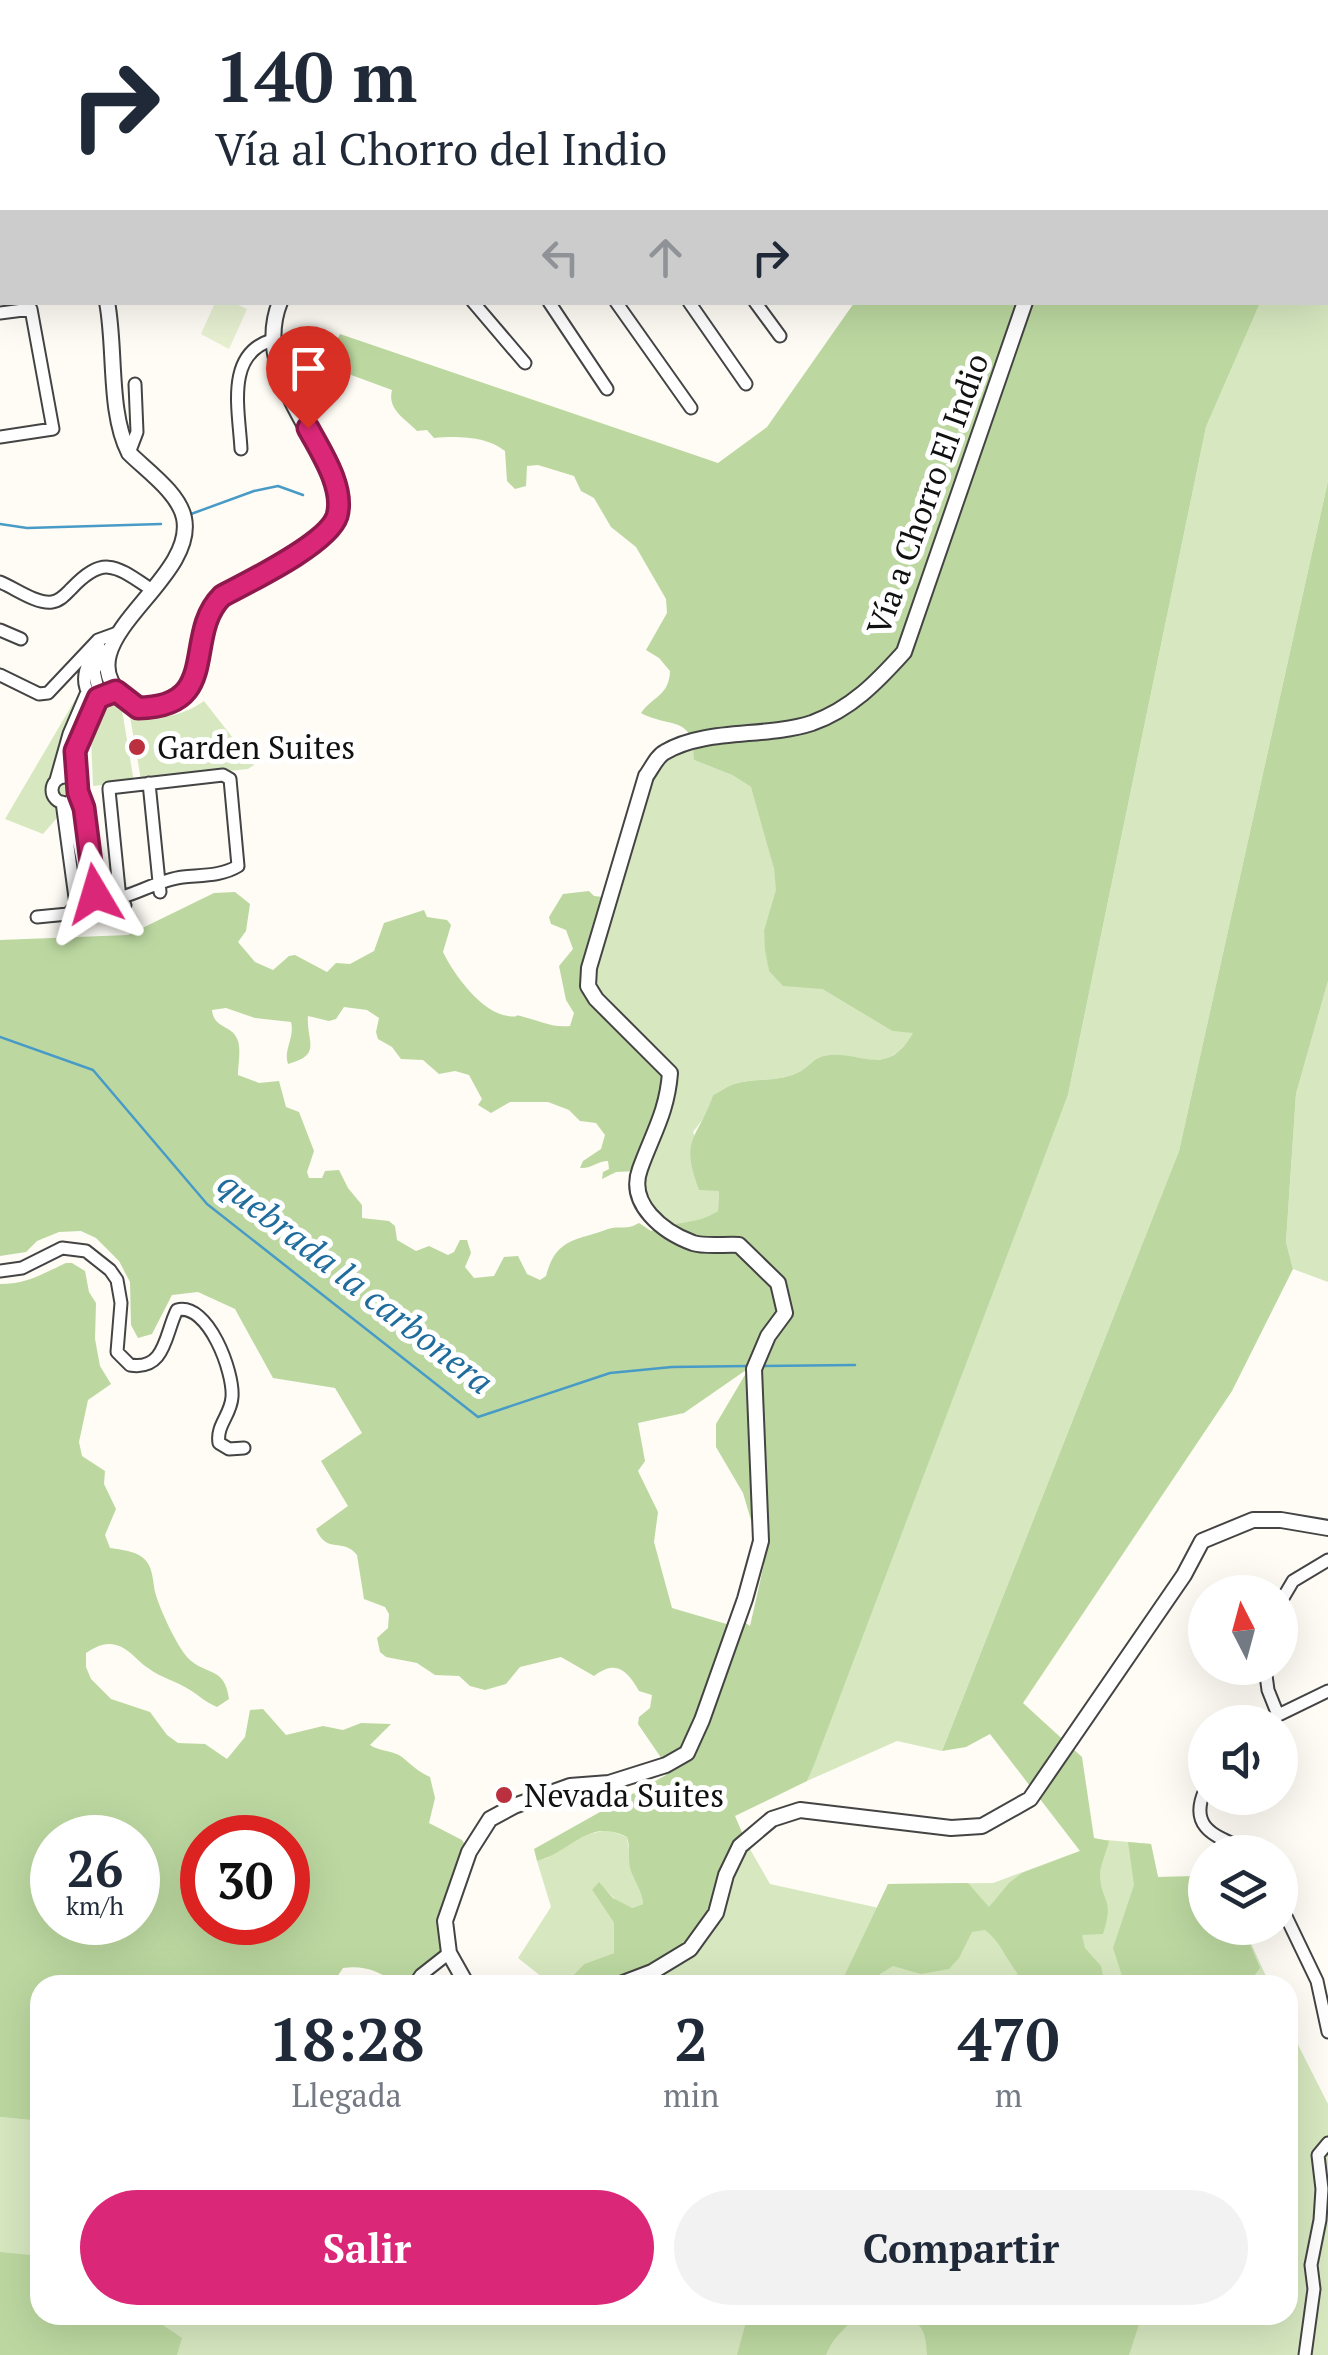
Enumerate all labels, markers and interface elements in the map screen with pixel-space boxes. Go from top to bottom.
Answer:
text: 140 m [215,29,417,122]
icon: right [50,40,180,170]
text: Vía al Chorro del Indio [215,118,667,178]
icon: left [533,230,588,285]
icon: ahead [638,230,693,285]
icon: right [743,230,798,285]
pin [266,326,351,429]
icon: arrive [281,341,336,396]
street label: Vía a Chorro El Indio [857,347,997,641]
place label: Garden Suites [157,726,355,768]
marker: Garden Suites [126,736,148,758]
position arrow [43,842,147,946]
water label: quebrada la carbonera [209,1160,503,1404]
north arrow [1188,1575,1298,1685]
map controls [1188,1575,1298,1945]
button: sound [1188,1705,1298,1815]
place label: Nevada Suites [524,1774,724,1816]
marker: Nevada Suites [493,1784,515,1806]
speed limit sign: 30 [180,1815,310,1945]
text: 26 [67,1835,123,1901]
button: layers [1188,1835,1298,1945]
text: km/h [66,1889,124,1922]
text: 18:28 [268,1999,425,2078]
text: 2 [674,1999,708,2078]
text: 470 [958,1999,1060,2078]
text: Llegada [291,2074,402,2116]
text: min [663,2074,719,2116]
text: m [995,2074,1022,2116]
button: Salir [80,2190,654,2305]
button: Compartir [674,2190,1248,2305]

